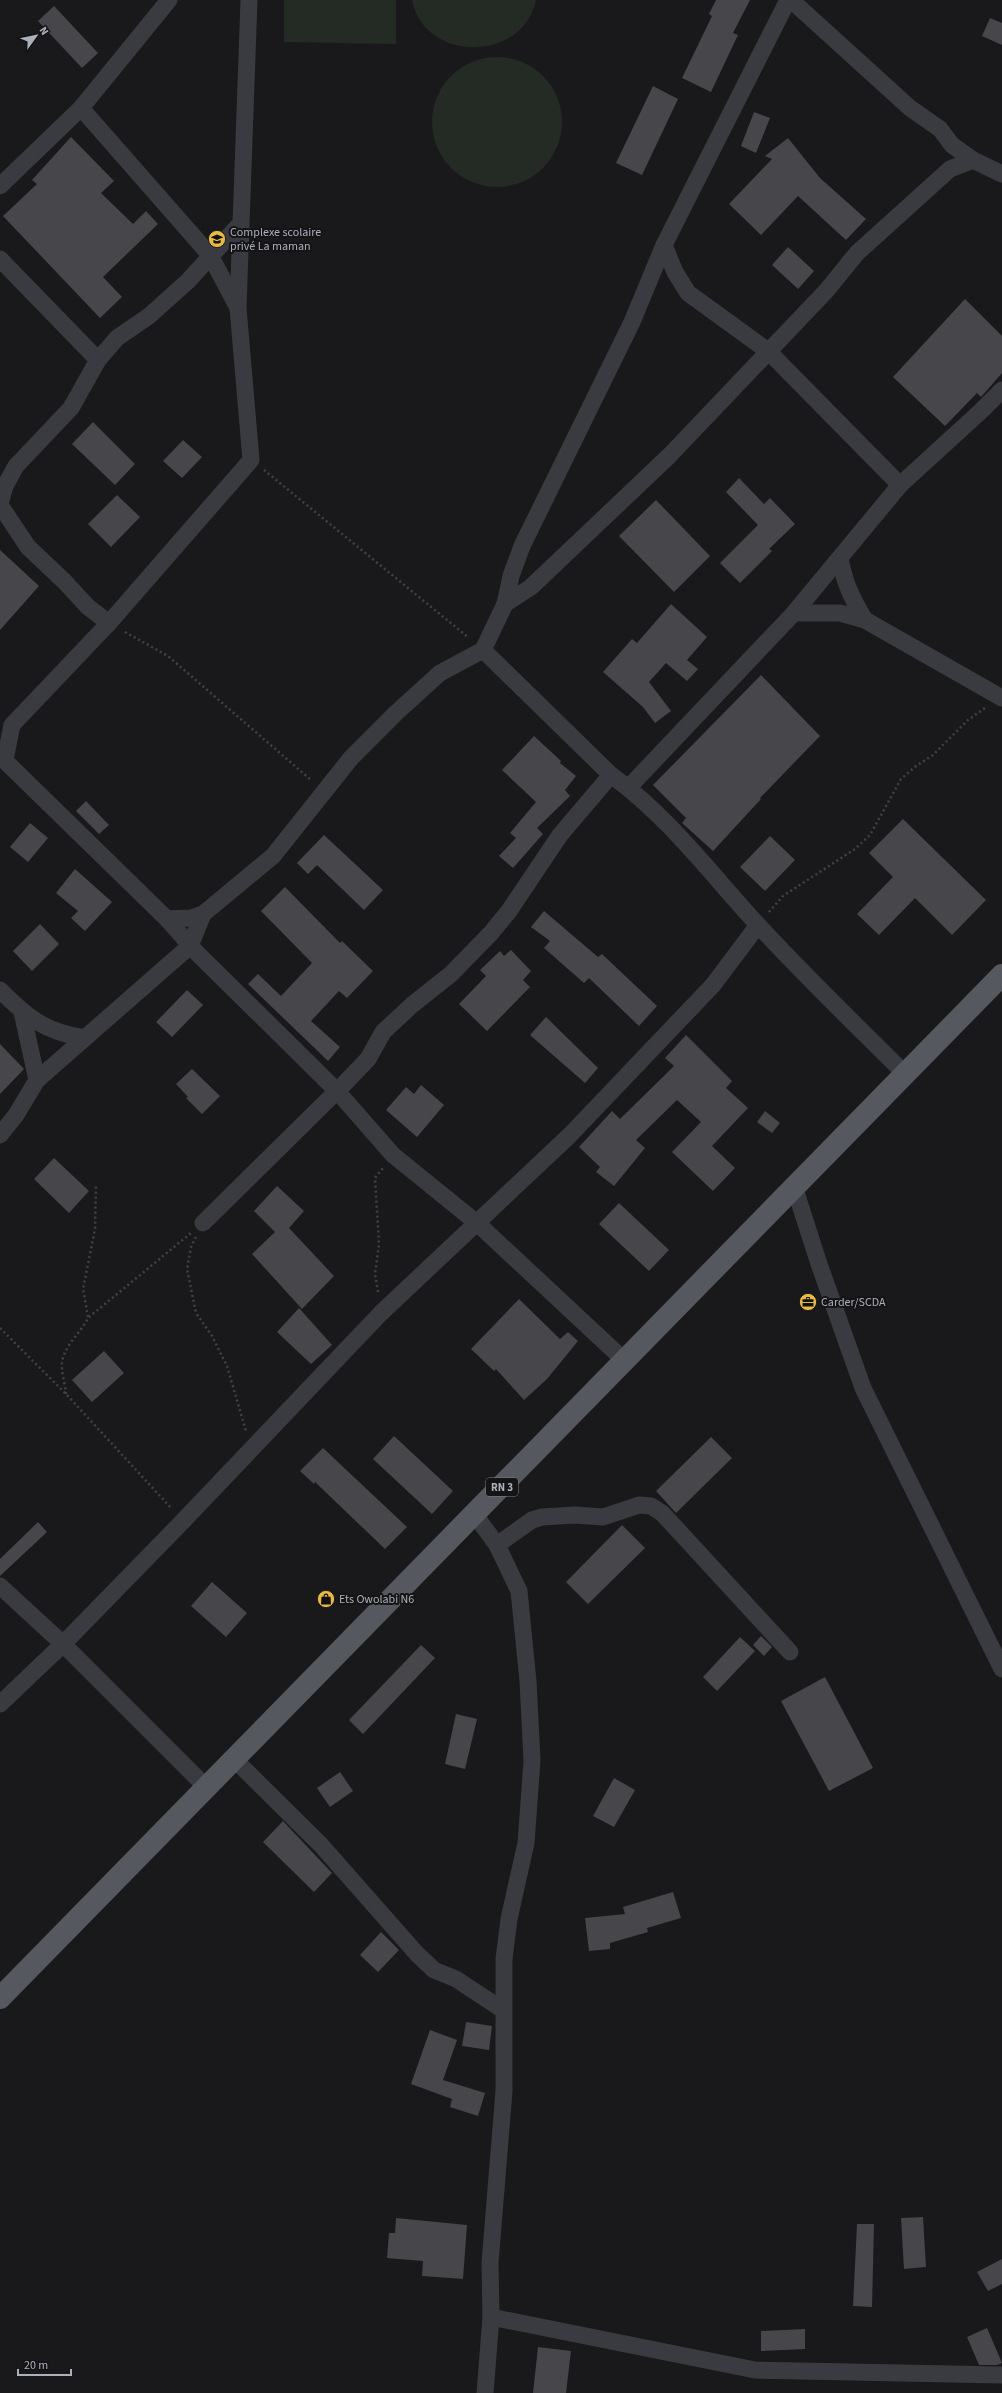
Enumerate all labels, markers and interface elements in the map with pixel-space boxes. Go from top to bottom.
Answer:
north arrow [16,16,56,56]
text: N [36,24,52,38]
place label: Complexe scolaire privé La maman [230,224,321,255]
school or university icon: Complexe scolaire privé La maman [207,229,227,249]
office icon: Carder/SCDA [798,1292,818,1312]
place label: Carder/SCDA [821,1294,886,1311]
road number: RN 3 [486,1478,518,1496]
shop icon: Ets Owolabi N6 [316,1589,336,1609]
place label: Ets Owolabi N6 [339,1591,414,1608]
scale bar [18,2351,71,2377]
text: 20 m [24,2357,48,2374]

